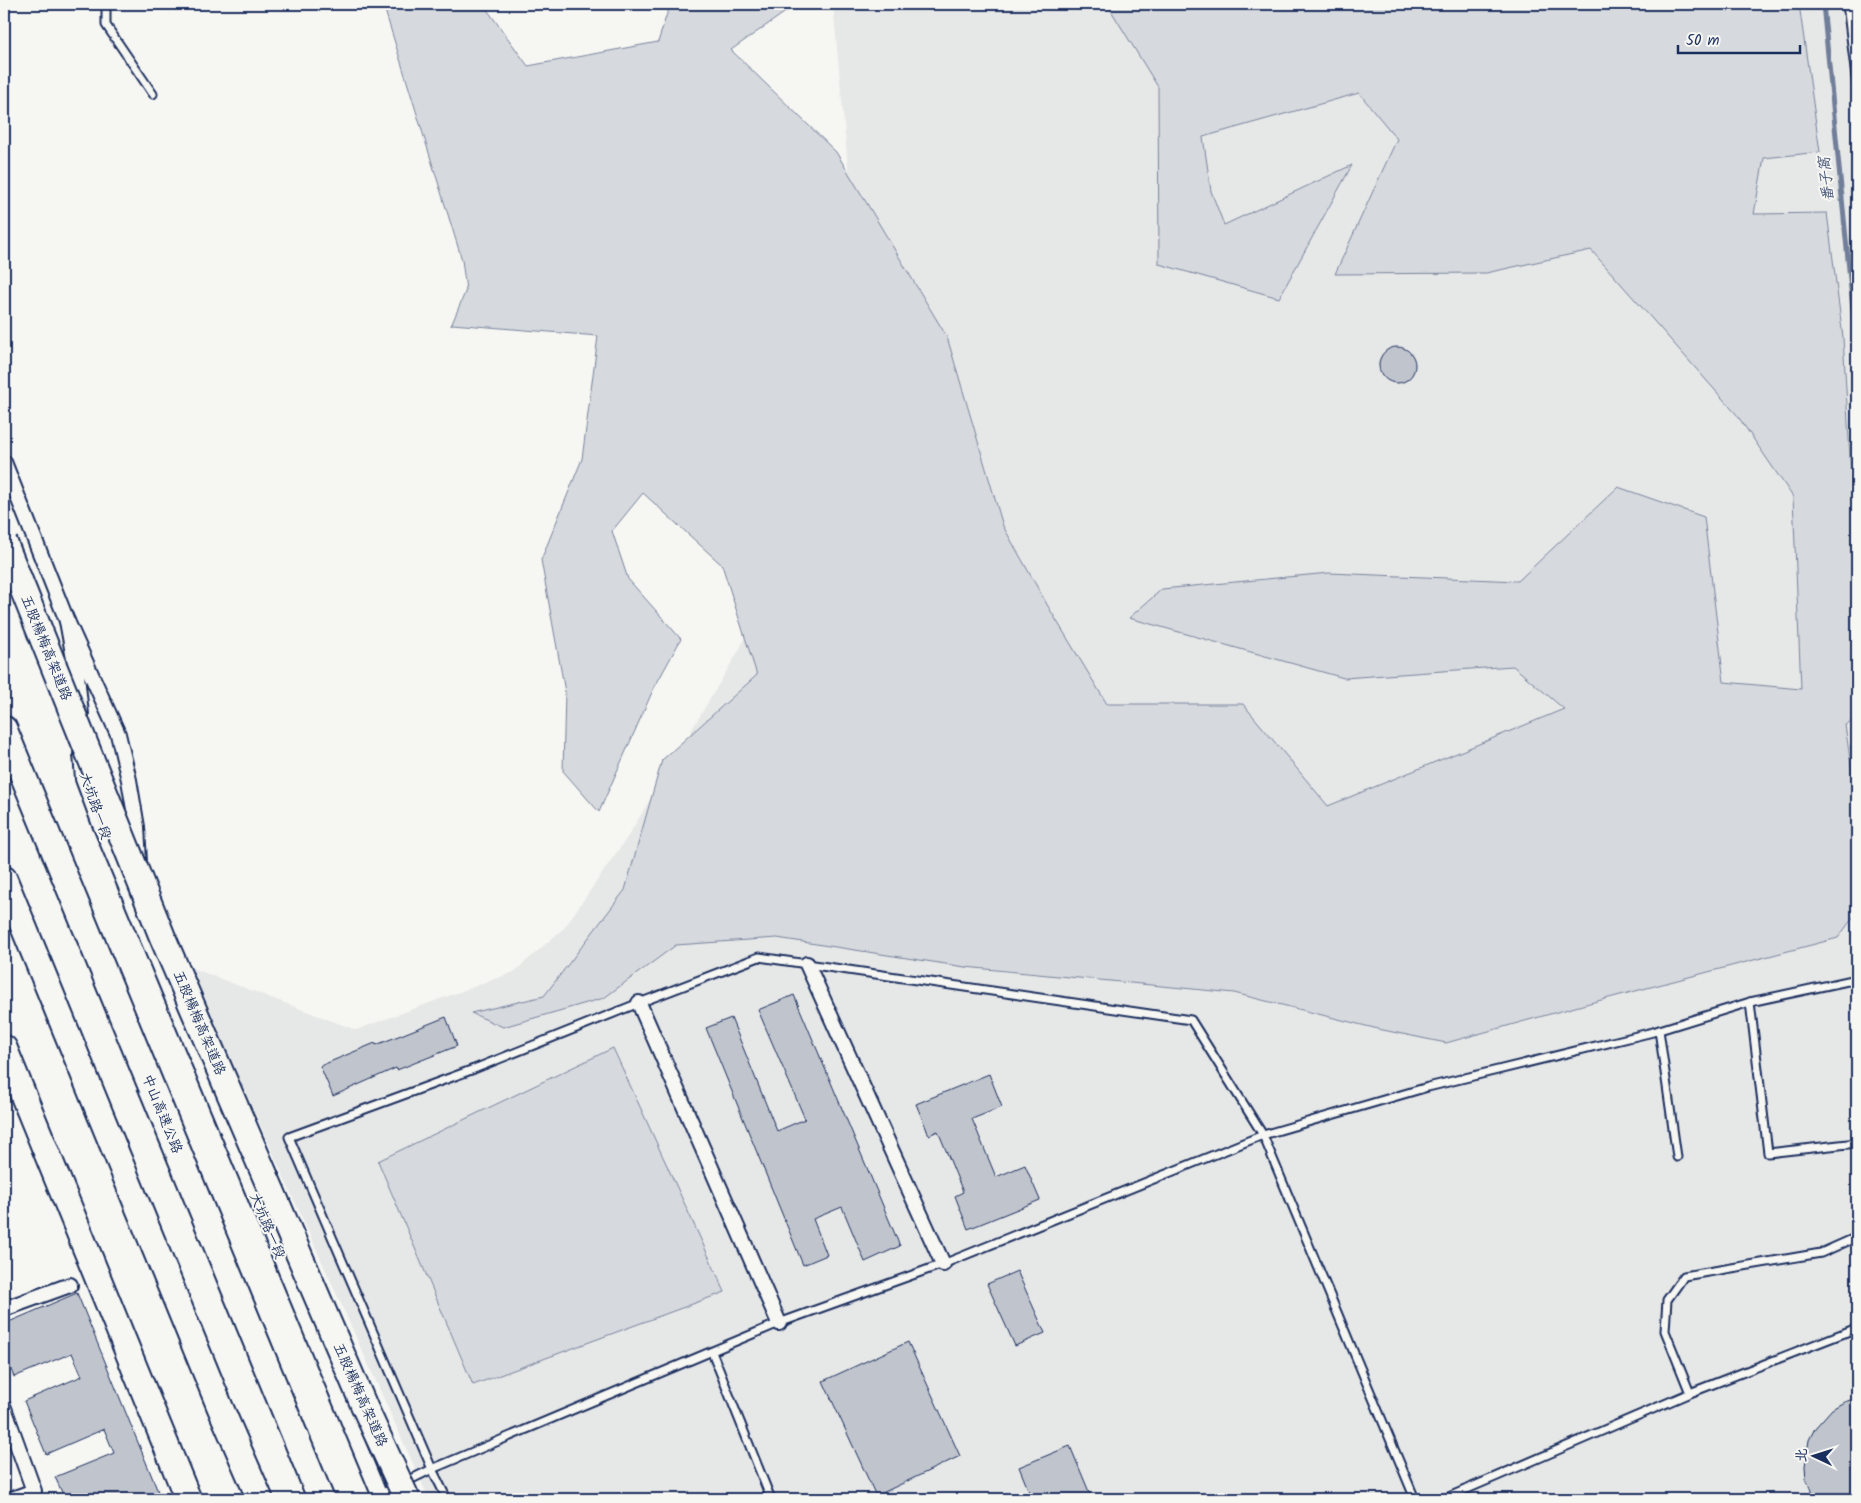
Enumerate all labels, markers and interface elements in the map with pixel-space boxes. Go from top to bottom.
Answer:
scale bar [1678,22,1801,54]
text: 50 m [1686,29,1720,53]
water label: 番子窩 [1813,153,1841,203]
street label: 五股楊梅高架道路 [15,592,77,704]
street label: 大坑路一段 [73,769,117,843]
street label: 五股楊梅高架道路 [167,967,231,1079]
street label: 中山高速公路 [136,1071,188,1157]
street label: 大坑路一段 [243,1189,291,1263]
street label: 五股楊梅高架道路 [327,1339,393,1451]
north arrow [1788,1430,1838,1480]
text: 北 [1791,1447,1813,1463]

